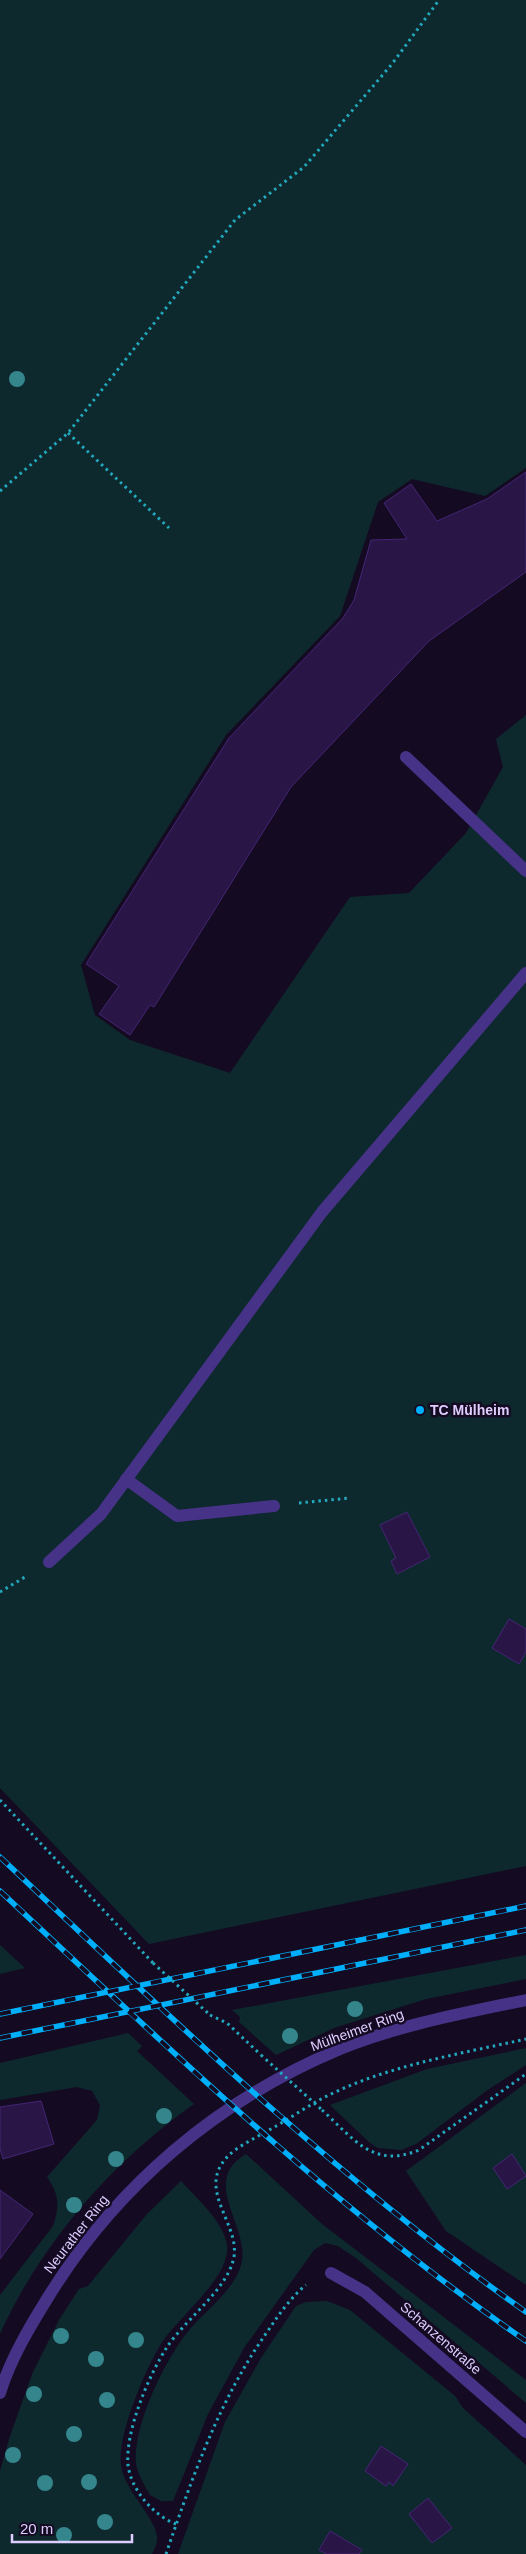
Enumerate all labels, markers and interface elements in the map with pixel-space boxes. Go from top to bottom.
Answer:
place label: TC Mülheim [430,1402,509,1418]
marker: TC Mülheim [414,1404,426,1416]
street label: Mülheimer Ring [308,2006,406,2054]
street label: Neurather Ring [40,2192,112,2276]
street label: Schanzenstraße [397,2299,485,2378]
scale bar [12,2512,132,2544]
text: 20 m [20,2520,53,2537]

